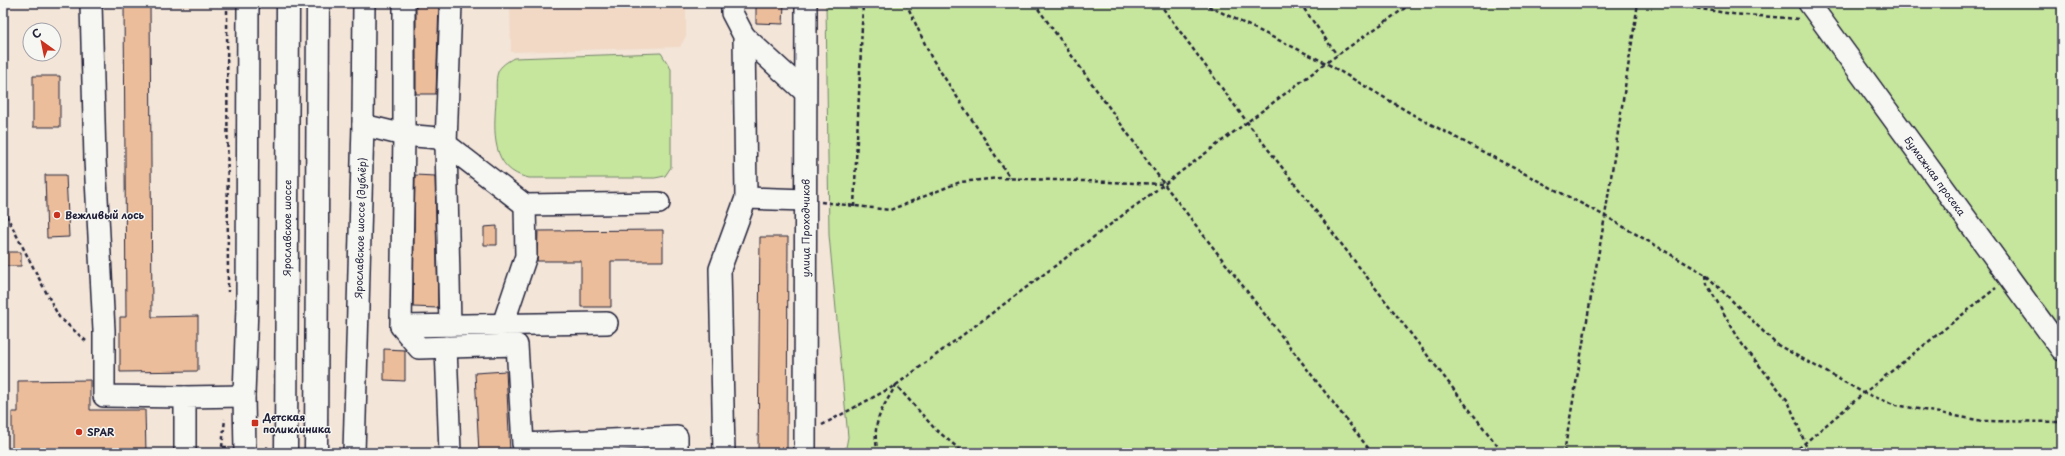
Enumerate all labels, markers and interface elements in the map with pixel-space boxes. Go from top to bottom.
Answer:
north arrow [22,22,62,62]
text: С [28,24,44,43]
street label: Бумажная просека [1901,133,1970,219]
street label: Ярославское шоссе (дублёр) [350,157,369,300]
street label: улица Проходчиков [797,179,813,277]
street label: Ярославское шоссе [279,180,294,277]
place label: Вежливый лось [65,207,145,222]
marker: Вежливый лось [52,210,62,220]
place label: Детская поликлиника [262,409,331,436]
marker: Детская поликлиника [250,418,260,428]
place label: SPAR [87,424,115,439]
marker: SPAR [74,427,84,437]

